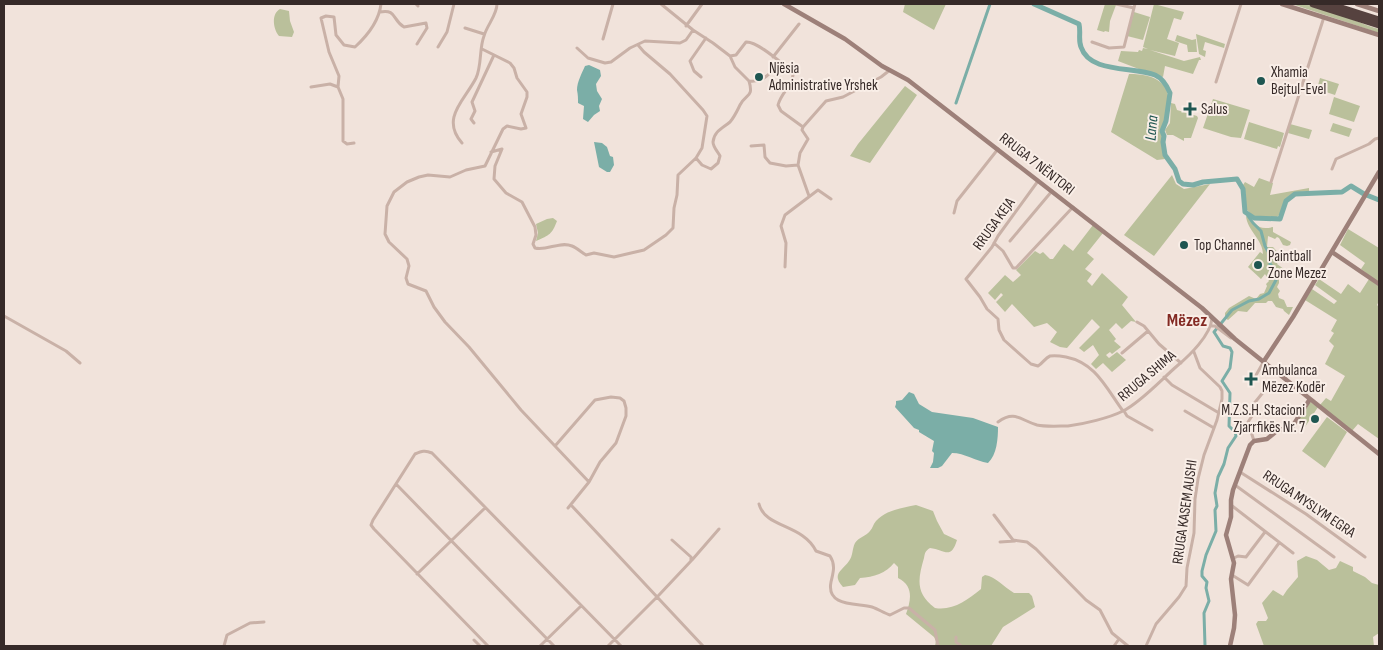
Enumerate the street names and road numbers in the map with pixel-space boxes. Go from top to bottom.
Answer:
street label: RRUGA 7 NËNTORI [995,129,1079,199]
street label: RRUGA KEJA [969,194,1020,254]
street label: RRUGA SHIMA [1114,346,1180,406]
street label: RRUGA KASEM AUSHI [1168,458,1202,566]
street label: RRUGA MYSLYM EGRA [1259,466,1360,542]

